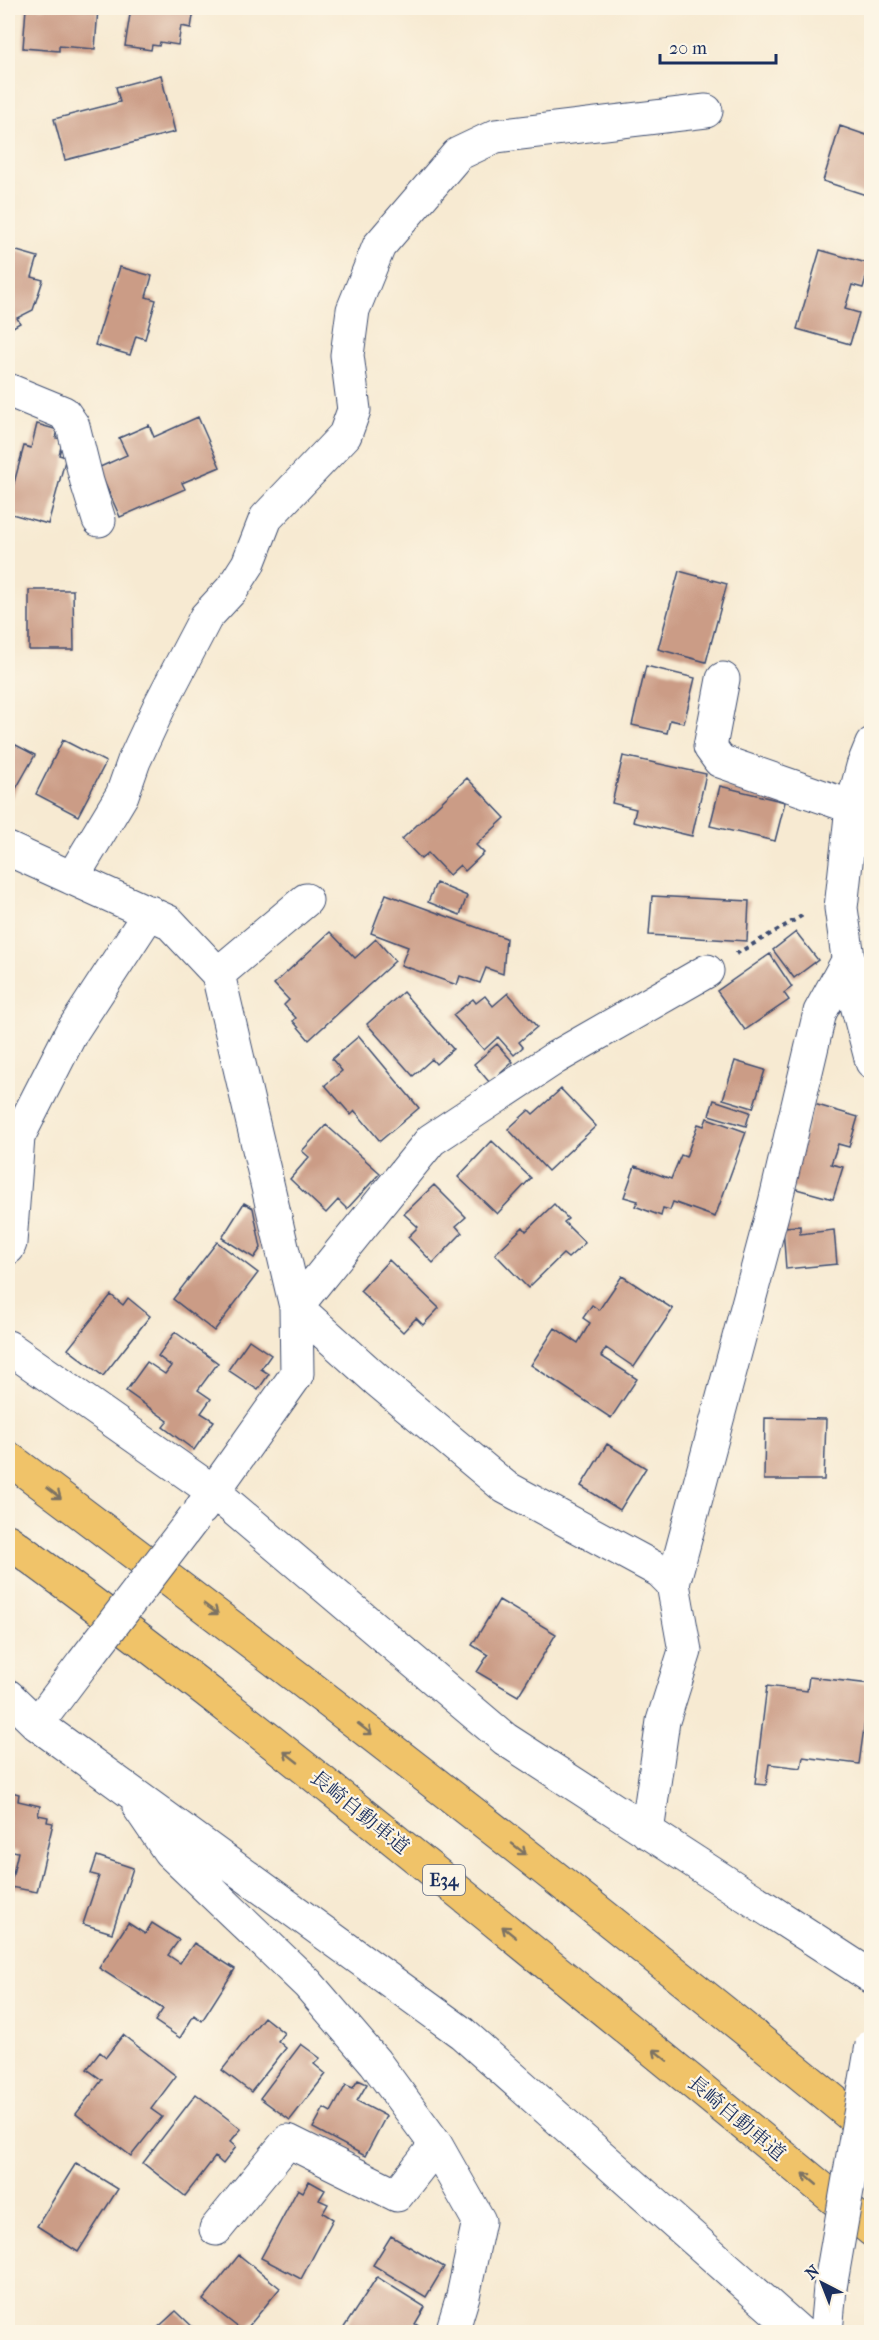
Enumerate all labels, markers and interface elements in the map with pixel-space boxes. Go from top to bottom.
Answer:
scale bar [660,27,776,65]
text: 20 m [669,38,707,59]
one-way arrow [46,1486,62,1499]
one-way arrow [202,1603,218,1616]
one-way arrow [356,1722,372,1735]
one-way arrow [284,1751,300,1764]
street label: 長崎自動車道 [306,1766,414,1859]
one-way arrow [510,1842,526,1855]
road number: E34 [423,1865,465,1895]
one-way arrow [502,1925,517,1939]
one-way arrow [653,2048,669,2061]
street label: 長崎自動車道 [683,2071,790,2166]
one-way arrow [803,2173,819,2186]
north arrow [792,2253,852,2313]
text: N [801,2261,824,2283]

